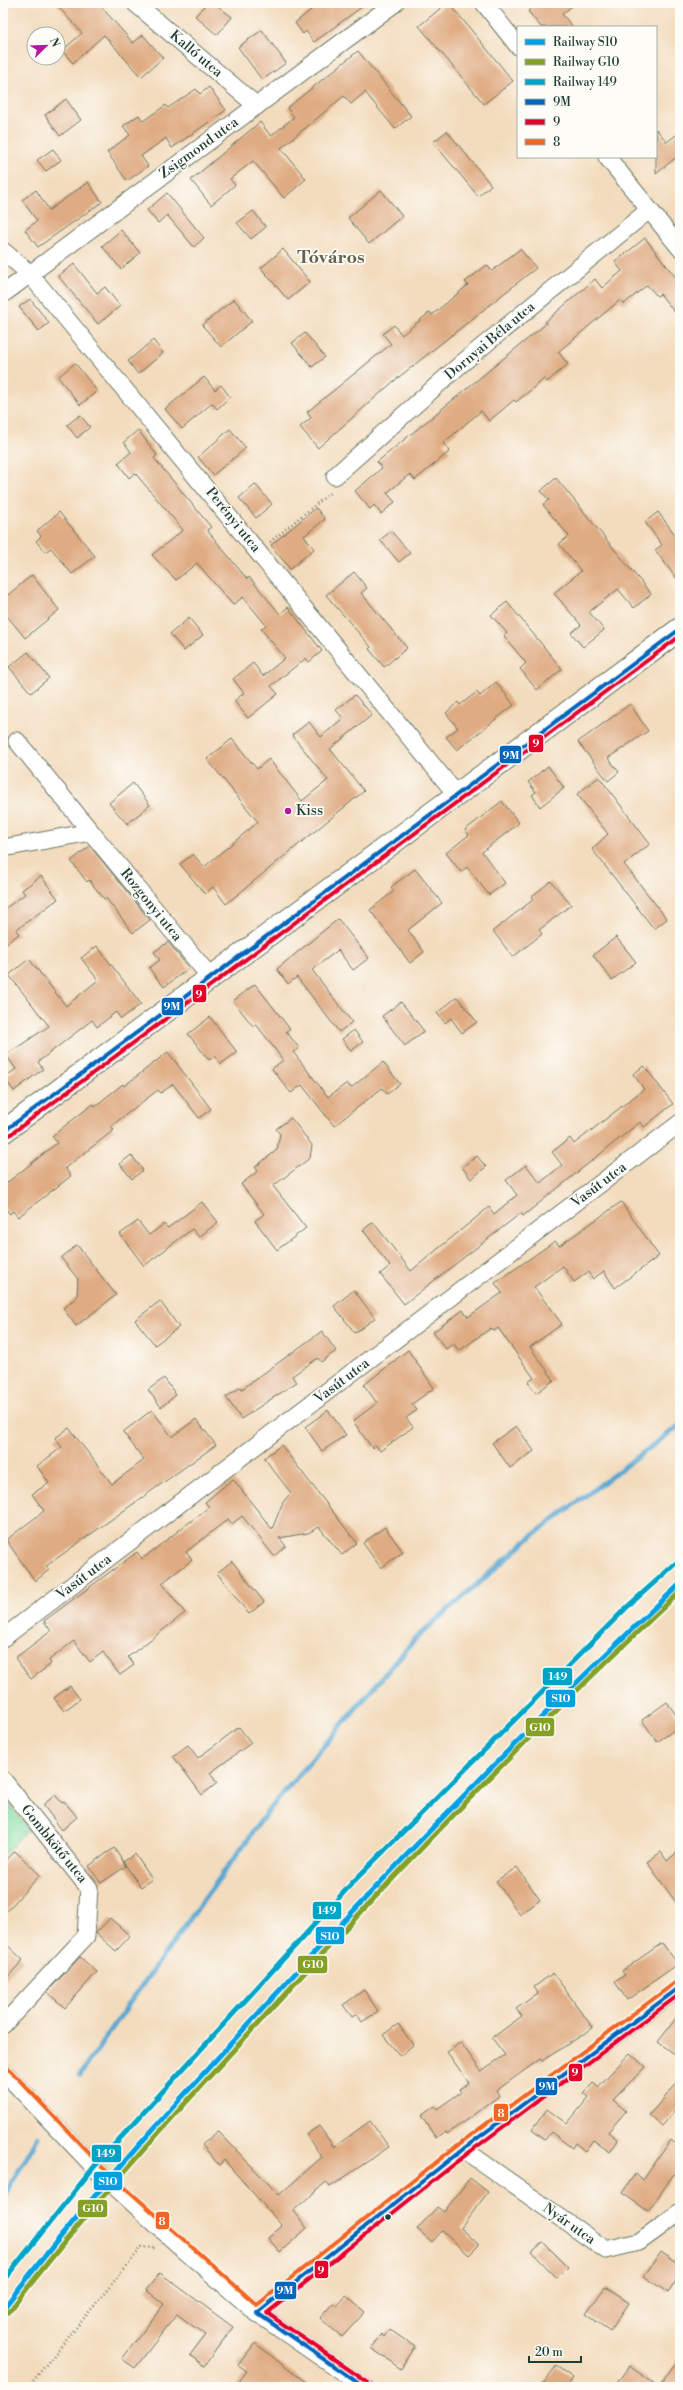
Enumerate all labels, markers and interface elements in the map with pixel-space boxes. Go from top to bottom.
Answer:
north arrow [26,26,66,66]
legend [517,26,657,158]
street label: Kalló utca [166,27,227,82]
text: Railway S10 [553,35,617,50]
text: N [46,36,63,49]
text: Railway G10 [553,55,619,70]
text: Railway 149 [553,75,617,90]
text: 9M [553,95,571,110]
street label: Zsigmond utca [156,113,243,183]
text: 9 [553,115,560,130]
text: 8 [553,135,560,150]
district label: Tóváros [297,246,365,269]
street label: Dornyai Béla utca [441,297,540,384]
street label: Perényi utca [201,484,265,557]
line badge: 9 [528,734,544,753]
text: 9 [533,737,540,751]
line badge: 9M [499,745,522,764]
text: 9M [502,749,520,763]
place label: Kiss [296,802,323,820]
marker: Kiss [283,806,293,816]
street label: Rozgonyi utca [116,865,186,946]
line badge: 9 [192,984,207,1003]
text: 9 [196,988,203,1002]
line badge: 9M [161,997,184,1016]
text: 9M [163,1000,181,1014]
street label: Vasút utca [567,1158,631,1212]
street label: Vasút utca [310,1354,374,1408]
street label: Vasút utca [52,1550,116,1604]
line badge: 149 [542,1667,573,1686]
text: 149 [548,1670,568,1684]
line badge: S10 [545,1689,576,1708]
text: S10 [551,1692,571,1706]
line badge: G10 [525,1717,555,1737]
text: G10 [529,1721,551,1735]
street label: Gombkötő utca [17,1801,92,1888]
line badge: 149 [312,1901,342,1920]
text: 149 [317,1904,337,1918]
line badge: S10 [315,1926,345,1945]
text: S10 [320,1930,340,1944]
line badge: G10 [297,1955,328,1974]
text: G10 [302,1958,324,1972]
line badge: 9 [568,2063,583,2082]
text: 9 [572,2066,579,2080]
line badge: 9M [535,2077,558,2096]
text: 9M [538,2080,556,2094]
line badge: 8 [493,2103,509,2122]
text: 8 [497,2107,505,2121]
line badge: 149 [91,2144,122,2163]
text: 149 [96,2147,116,2161]
line badge: S10 [93,2171,123,2191]
text: S10 [98,2175,118,2189]
line badge: G10 [77,2199,108,2218]
street label: Nyár utca [539,2199,600,2249]
text: G10 [82,2202,104,2216]
line badge: 8 [155,2211,170,2230]
unlabelled marker [383,2212,393,2222]
text: 8 [158,2215,166,2229]
line badge: 9 [314,2260,329,2279]
text: 9 [318,2264,325,2278]
line badge: 9M [274,2281,297,2300]
text: 9M [276,2284,294,2298]
scale bar [529,2338,581,2364]
text: 20 m [535,2345,563,2360]

